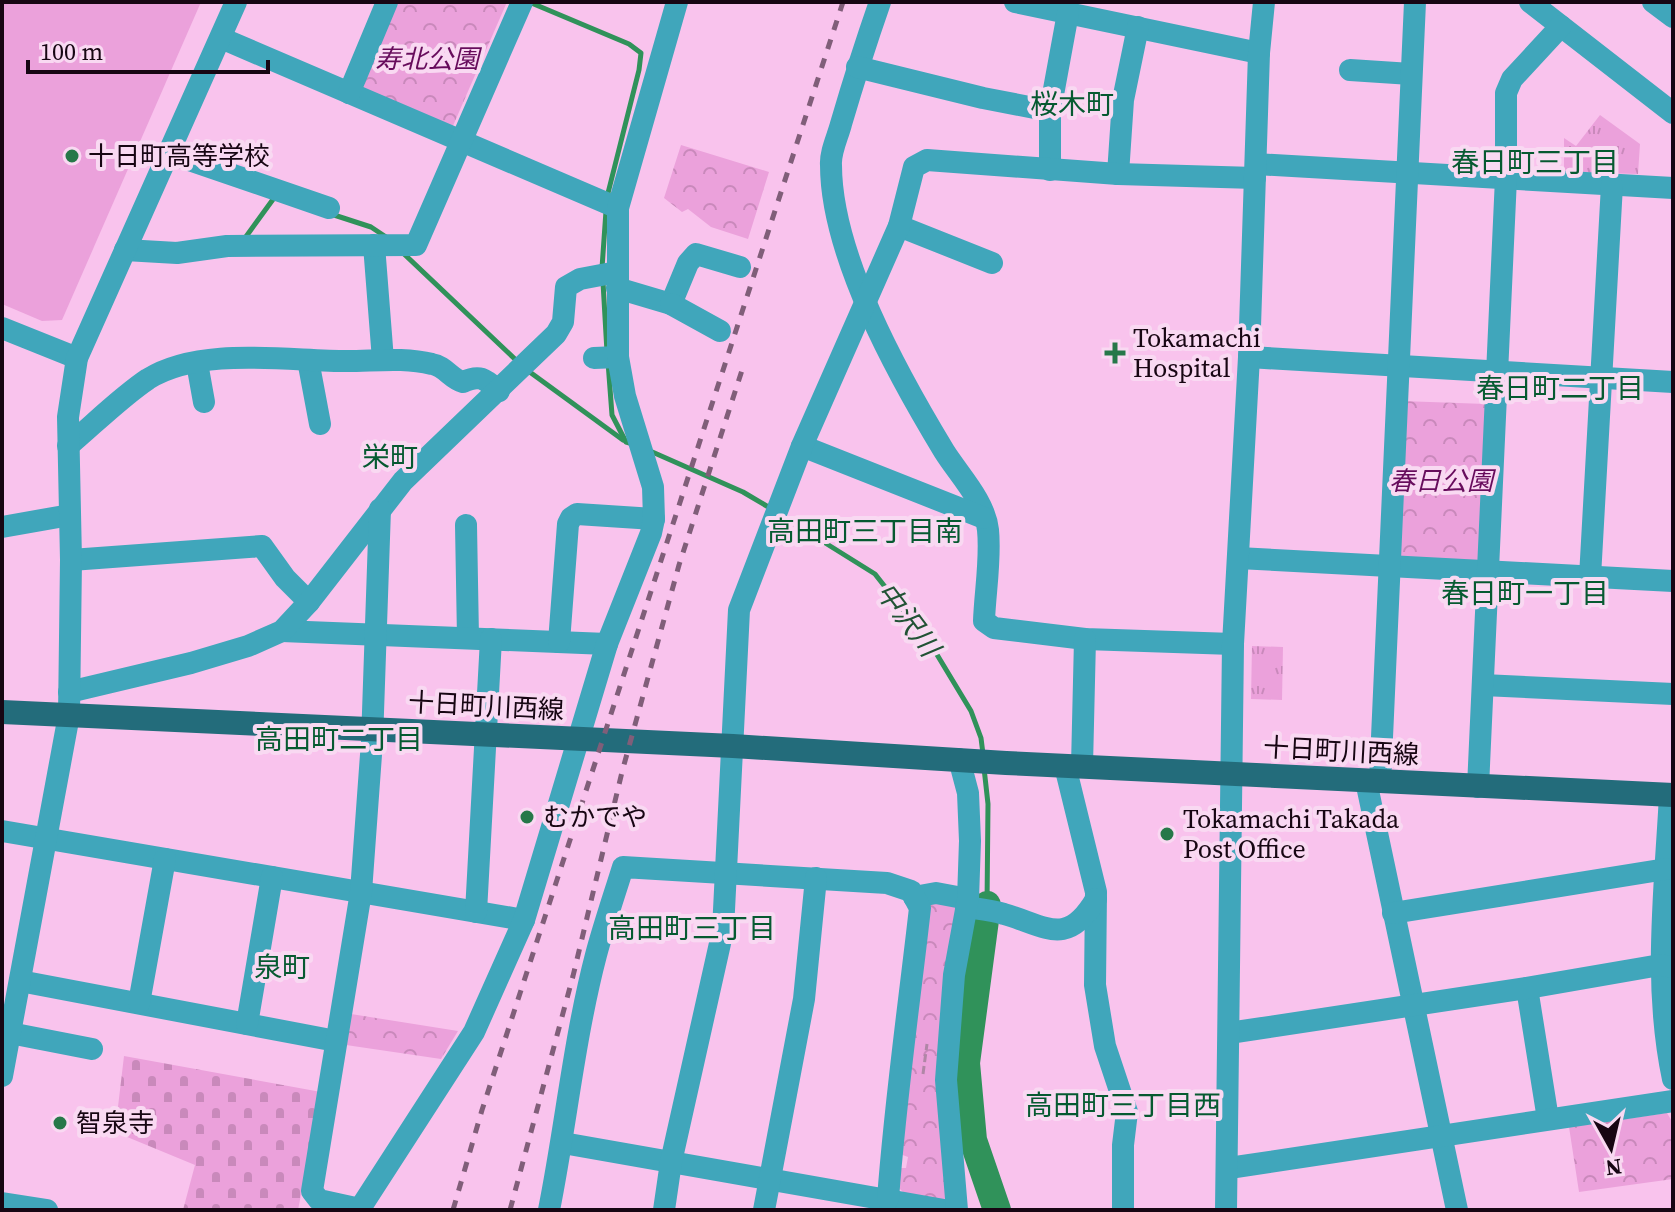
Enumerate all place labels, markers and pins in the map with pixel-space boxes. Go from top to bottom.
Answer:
place label: 十日町高等学校 [88,138,270,174]
marker: 十日町高等学校 [63,147,81,165]
place label: Tokamachi Hospital [1133,320,1261,386]
marker: Tokamachi Hospital [1104,342,1126,364]
place label: むかでや [543,799,647,835]
place label: Tokamachi Takada Post Office [1183,801,1400,867]
marker: むかでや [518,808,536,826]
marker: Tokamachi Takada Post Office [1158,825,1176,843]
place label: 智泉寺 [76,1105,154,1141]
marker: 智泉寺 [51,1114,69,1132]

